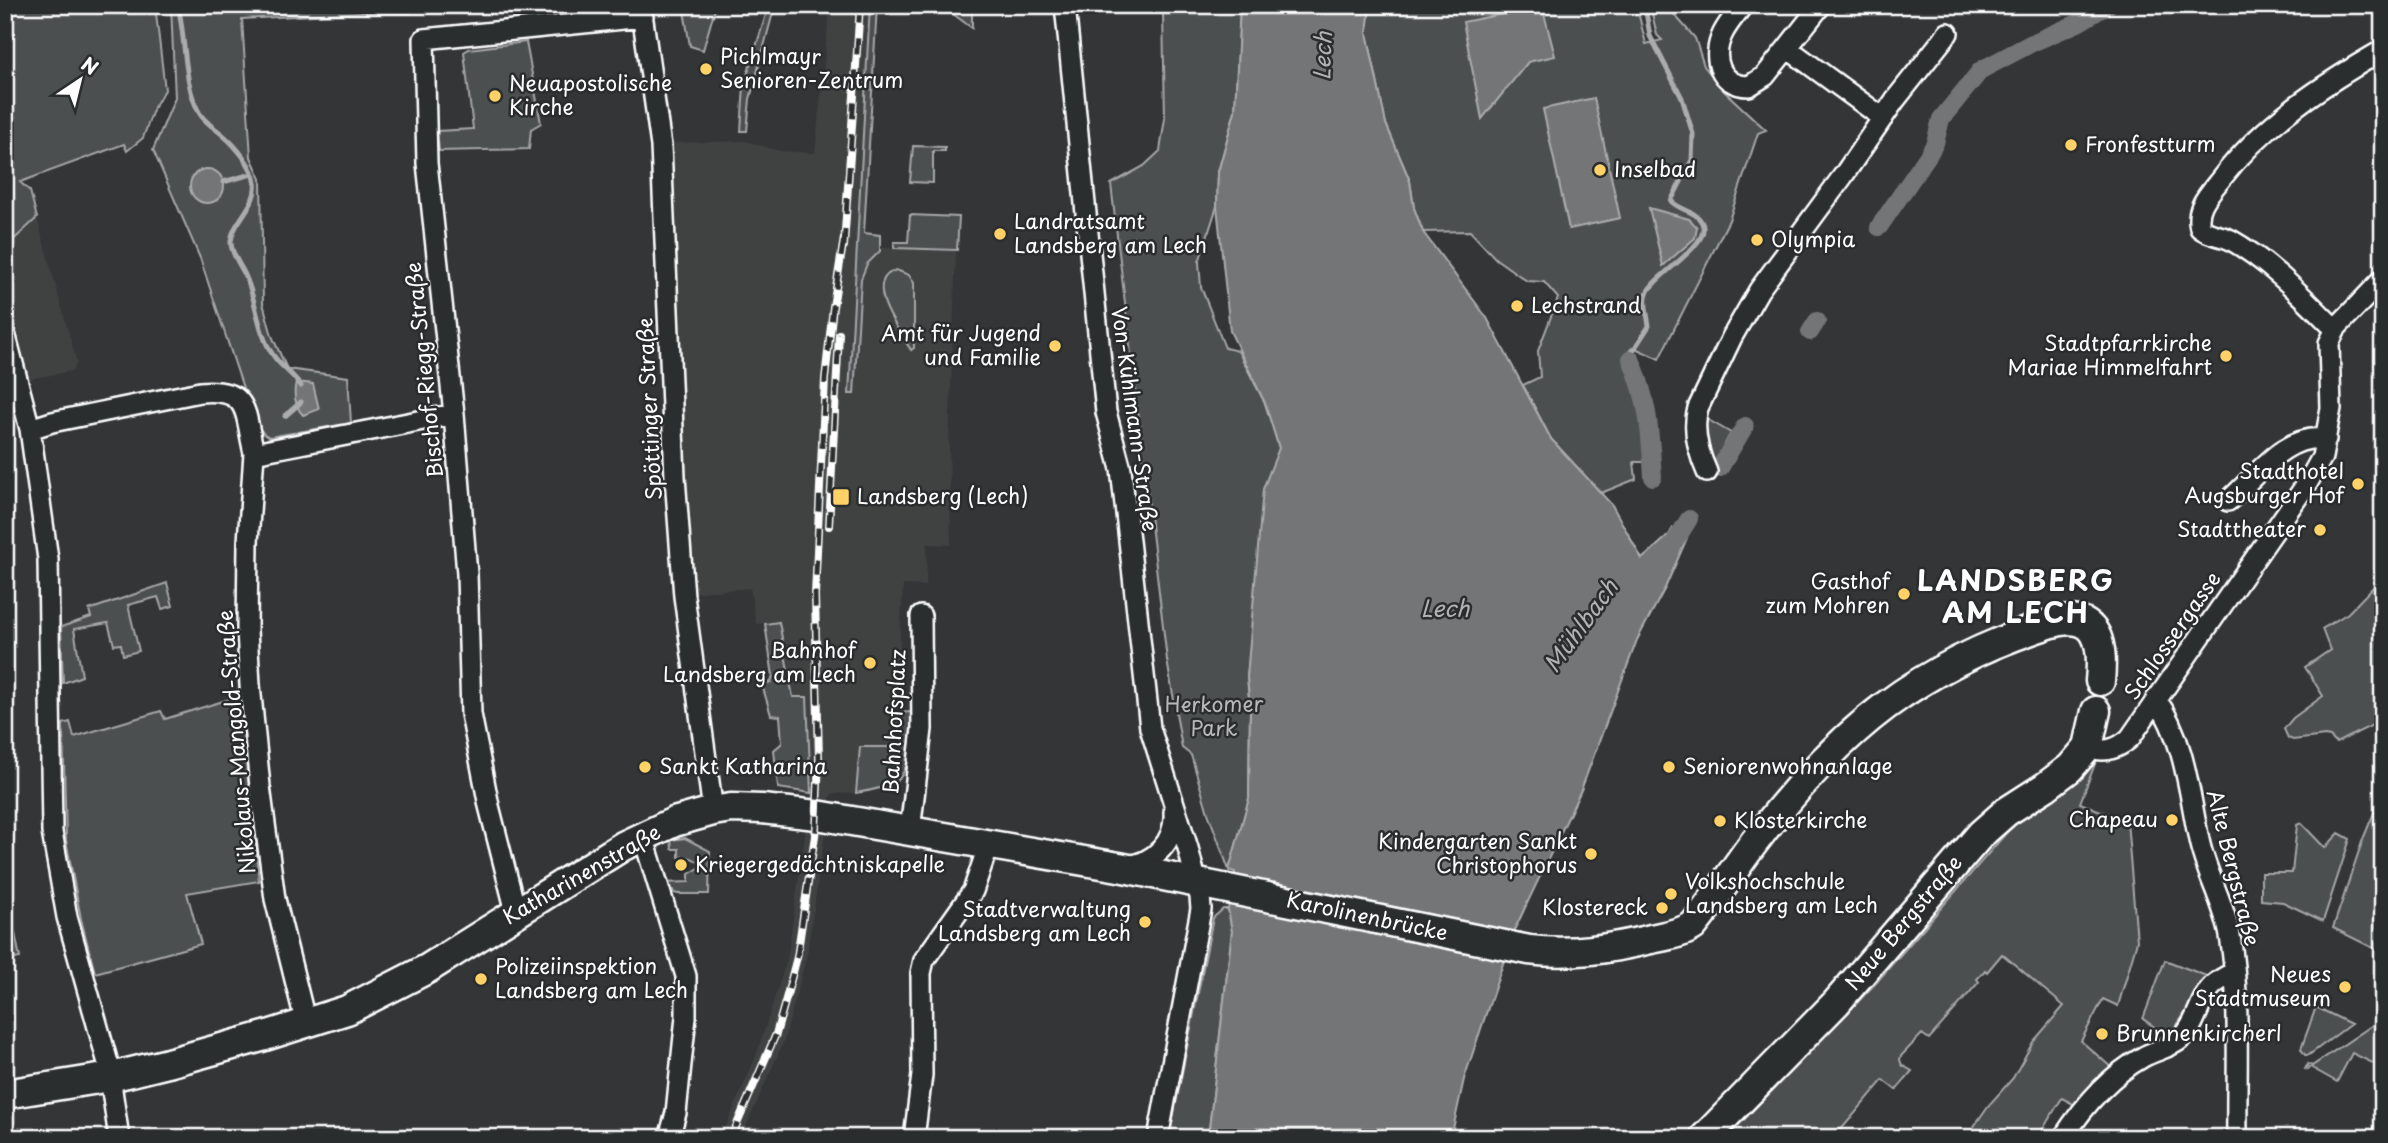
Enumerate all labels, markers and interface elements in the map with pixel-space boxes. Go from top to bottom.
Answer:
water label: Lech [1303,30,1340,81]
place label: Pichlmayr Senioren-Zentrum [720,39,903,95]
north arrow [46,46,116,116]
text: N [76,49,105,81]
marker: Pichlmayr Senioren-Zentrum [698,61,714,77]
place label: Neuapostolische Kirche [509,66,672,122]
marker: Neuapostolische Kirche [487,88,503,104]
place label: Fronfestturm [2085,127,2216,159]
marker: Fronfestturm [2063,137,2079,153]
place label: Inselbad [1614,152,1696,184]
marker: Inselbad [1592,162,1608,178]
place label: Landratsamt Landsberg am Lech [1014,204,1207,260]
place label: Olympia [1771,222,1856,254]
marker: Landratsamt Landsberg am Lech [992,226,1008,242]
marker: Olympia [1749,232,1765,248]
street label: Bischof-Riegg-Straße [396,261,450,480]
place label: Lechstrand [1531,288,1641,320]
marker: Lechstrand [1509,298,1525,314]
street label: Von-Kühlmann-Straße [1104,304,1168,533]
place label: Amt für Jugend und Familie [881,316,1041,372]
street label: Spöttinger Straße [627,317,669,501]
place label: Stadtpfarrkirche Mariae Himmelfahrt [2008,326,2212,382]
marker: Amt für Jugend und Familie [1047,338,1063,354]
marker: Stadtpfarrkirche Mariae Himmelfahrt [2218,348,2234,364]
place label: Stadthotel Augsburger Hof [2184,454,2346,510]
marker: Stadthotel Augsburger Hof [2350,476,2366,492]
place label: Landsberg (Lech) [857,479,1028,511]
marker: Landsberg (Lech) [831,487,851,507]
place label: Stadttheater [2177,512,2306,544]
marker: Stadttheater [2312,522,2328,538]
district label: LANDSBERG AM LECH [1917,558,2115,633]
place label: Gasthof zum Mohren [1766,564,1892,620]
street label: Schlossergasse [2115,564,2228,706]
water label: Mühlbach [1534,571,1626,679]
marker: Gasthof zum Mohren [1896,586,1912,602]
water label: Lech [1421,590,1470,625]
street label: Nikolaus-Mangold-Straße [208,609,262,876]
place label: Bahnhof Landsberg am Lech [663,633,858,689]
street label: Bahnhofsplatz [873,649,913,795]
marker: Bahnhof Landsberg am Lech [862,655,878,671]
park label: Herkomer Park [1165,687,1264,743]
place label: Sankt Katharina [659,749,828,781]
place label: Seniorenwohnanlage [1683,749,1893,781]
marker: Sankt Katharina [637,759,653,775]
marker: Seniorenwohnanlage [1661,759,1677,775]
street label: Alte Bergstraße [2200,786,2270,949]
place label: Chapeau [2068,802,2158,834]
place label: Klosterkirche [1734,803,1867,835]
marker: Chapeau [2164,812,2180,828]
marker: Klosterkirche [1712,813,1728,829]
street label: Katharinenstraße [496,815,666,932]
place label: Kindergarten Sankt Christophorus [1378,824,1577,880]
marker: Kindergarten Sankt Christophorus [1583,846,1599,862]
place label: Kriegergedächtniskapelle [695,847,945,879]
street label: Neue Bergstraße [1836,847,1969,996]
marker: Kriegergedächtniskapelle [673,857,689,873]
place label: Volkshochschule Landsberg am Lech [1685,864,1878,920]
street label: Karolinenbrücke [1284,882,1451,948]
marker: Volkshochschule Landsberg am Lech [1663,886,1679,902]
place label: Klostereck [1542,890,1648,922]
place label: Stadtverwaltung Landsberg am Lech [938,892,1131,948]
marker: Klostereck [1654,900,1670,916]
marker: Stadtverwaltung Landsberg am Lech [1137,914,1153,930]
place label: Polizeiinspektion Landsberg am Lech [495,949,688,1005]
place label: Neues Stadtmuseum [2194,957,2331,1013]
marker: Polizeiinspektion Landsberg am Lech [473,971,489,987]
marker: Neues Stadtmuseum [2337,979,2353,995]
place label: Brunnenkircherl [2116,1016,2282,1048]
marker: Brunnenkircherl [2094,1026,2110,1042]

